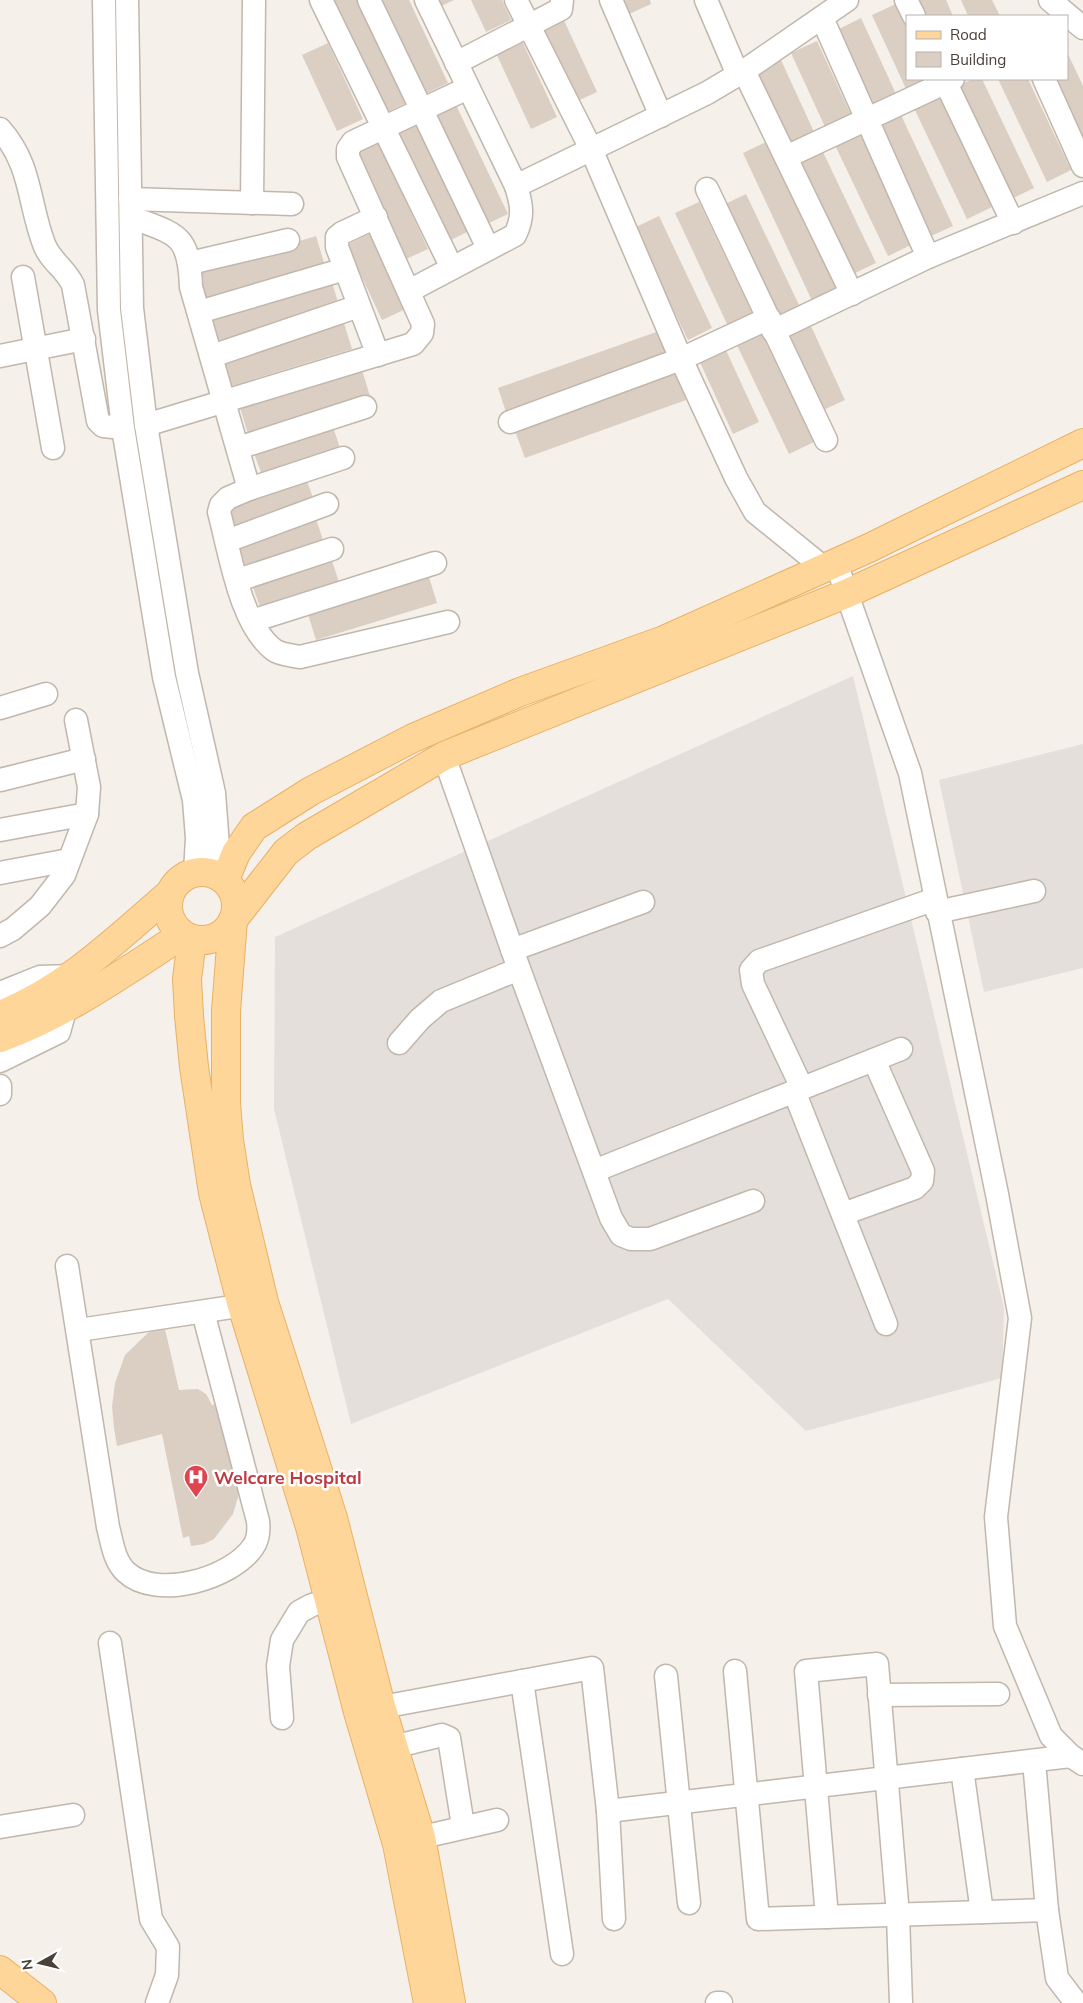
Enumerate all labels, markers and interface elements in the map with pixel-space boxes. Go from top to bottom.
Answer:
legend [906,15,1068,80]
text: Road [950,25,987,44]
text: Building [950,50,1006,69]
hospital icon: Welcare Hospital [183,1464,209,1498]
place label: Welcare Hospital [214,1466,362,1489]
north arrow [15,1938,65,1988]
text: N [17,1958,37,1971]

